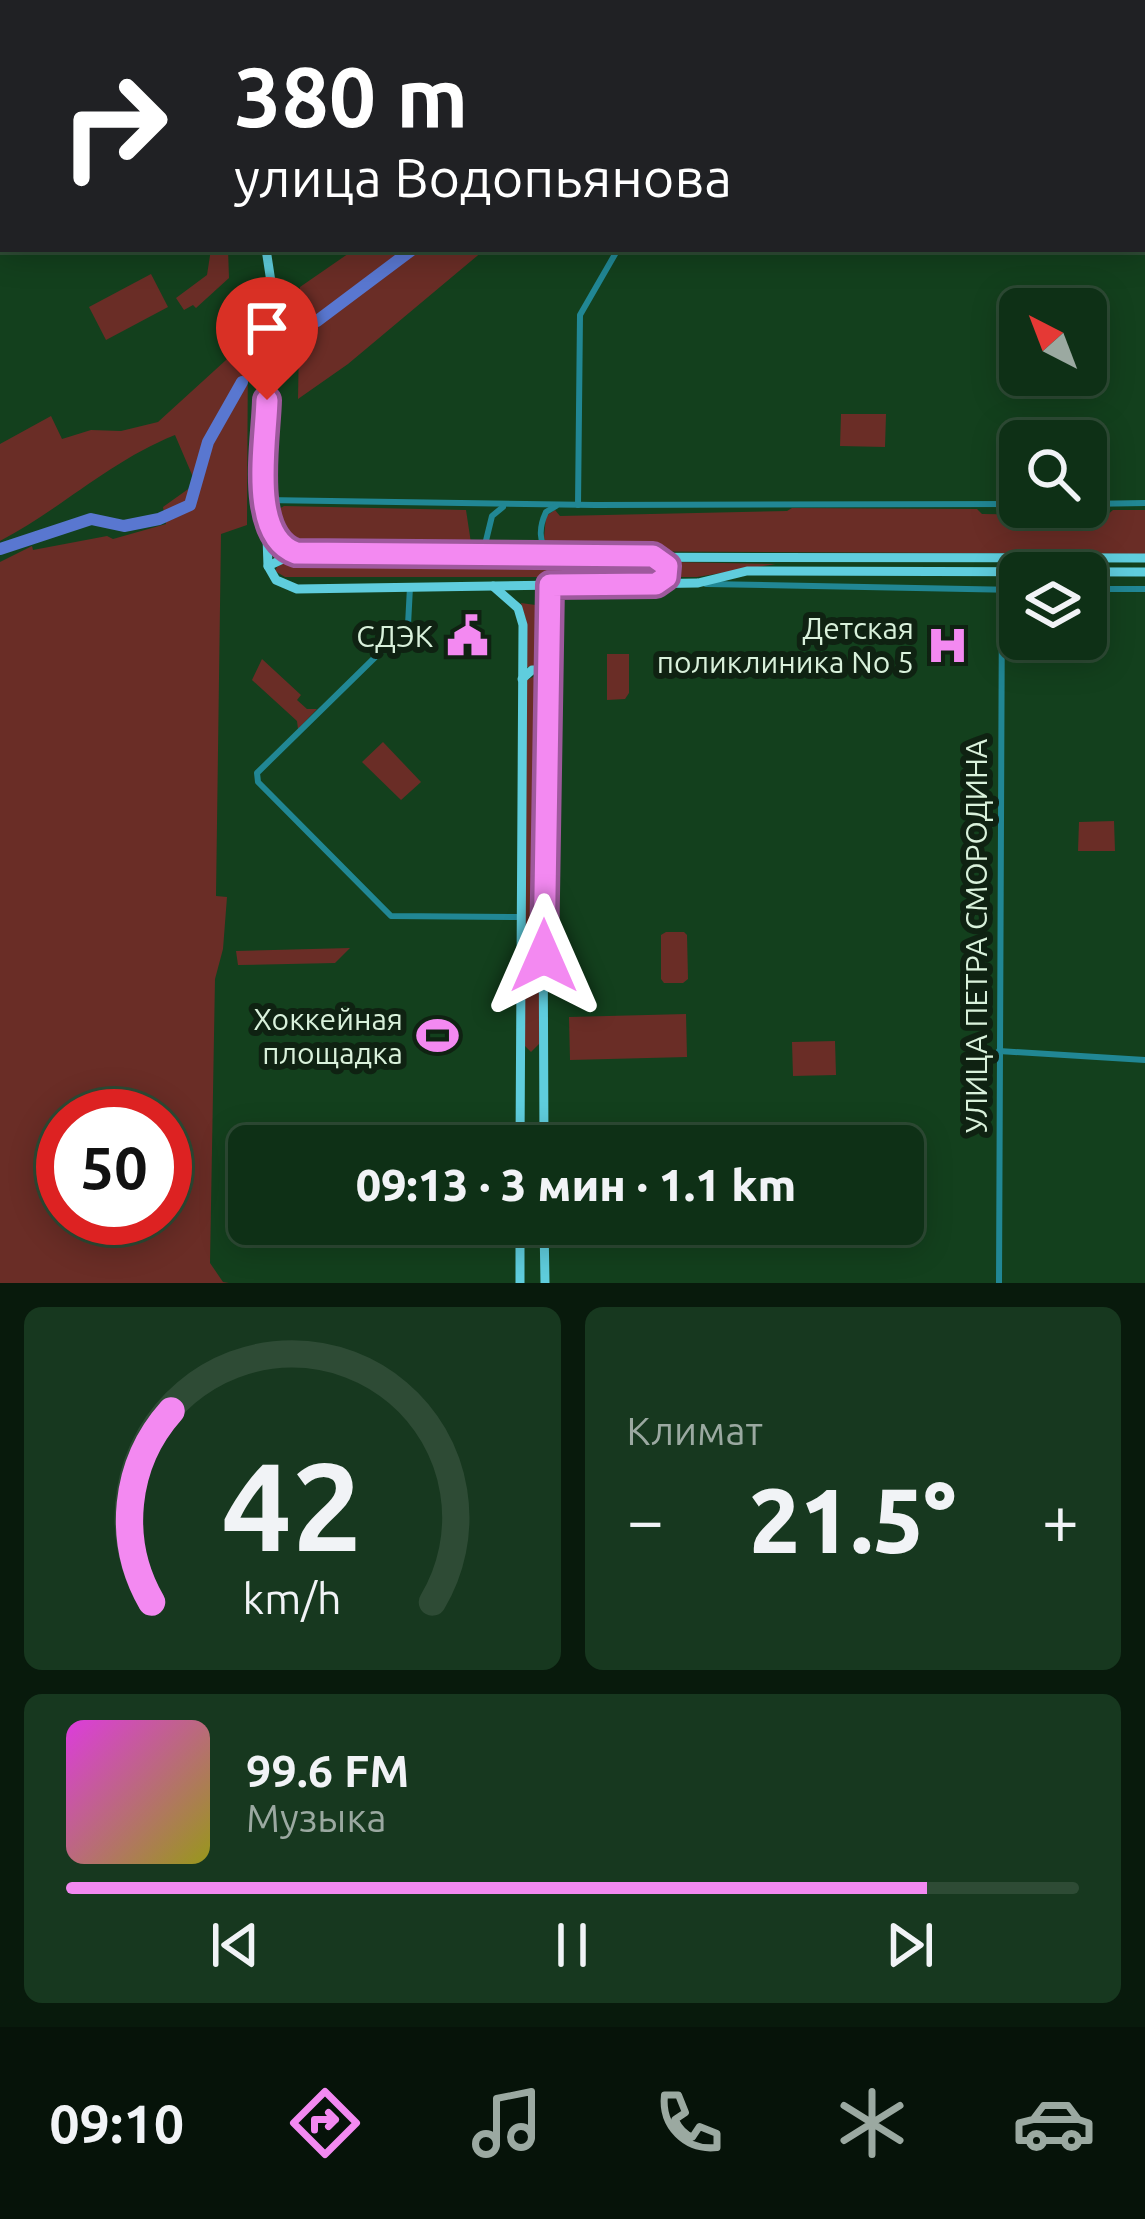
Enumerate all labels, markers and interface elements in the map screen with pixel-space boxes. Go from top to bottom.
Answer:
icon: right [36,48,192,204]
text: 380 m [234,49,468,143]
text: улица Водопьянова [234,147,732,207]
pin [216,277,318,400]
north arrow [999,288,1107,396]
map controls [999,288,1107,660]
icon: arrive [234,295,300,361]
button: search [999,420,1107,528]
button: layers [999,552,1107,660]
place label: Детская поликлиника No 5 [657,611,914,679]
public building icon: СДЭК [444,613,490,659]
place label: СДЭК [356,619,433,653]
hospital icon: Детская поликлиника No 5 [925,622,971,668]
street label: УЛИЦА ПЕТРА СМОРОДИНА [959,738,993,1133]
position arrow [481,893,607,1019]
place label: Хоккейная площадка [253,1002,403,1070]
sports icon: Хоккейная площадка [414,1013,460,1059]
speed limit sign: 50 [36,1089,192,1245]
text: 09:13 · 3 мин · 1.1 km [356,1159,796,1210]
text: Климат [627,1409,763,1452]
text: 42 [222,1435,363,1575]
text: 21.5° [749,1469,956,1570]
text: − [627,1482,664,1556]
text: + [1042,1482,1079,1556]
text: km/h [243,1573,342,1621]
text: 99.6 FM [246,1745,409,1796]
text: Музыка [246,1796,386,1839]
icon: previous [202,1912,268,1978]
icon: pause [539,1912,605,1978]
icon: next [877,1912,943,1978]
icon: directions [283,2081,367,2165]
icon: music [465,2081,549,2165]
icon: phone [647,2081,731,2165]
icon: climate [830,2081,914,2165]
icon: car [1012,2081,1096,2165]
text: 09:10 [49,2093,184,2153]

